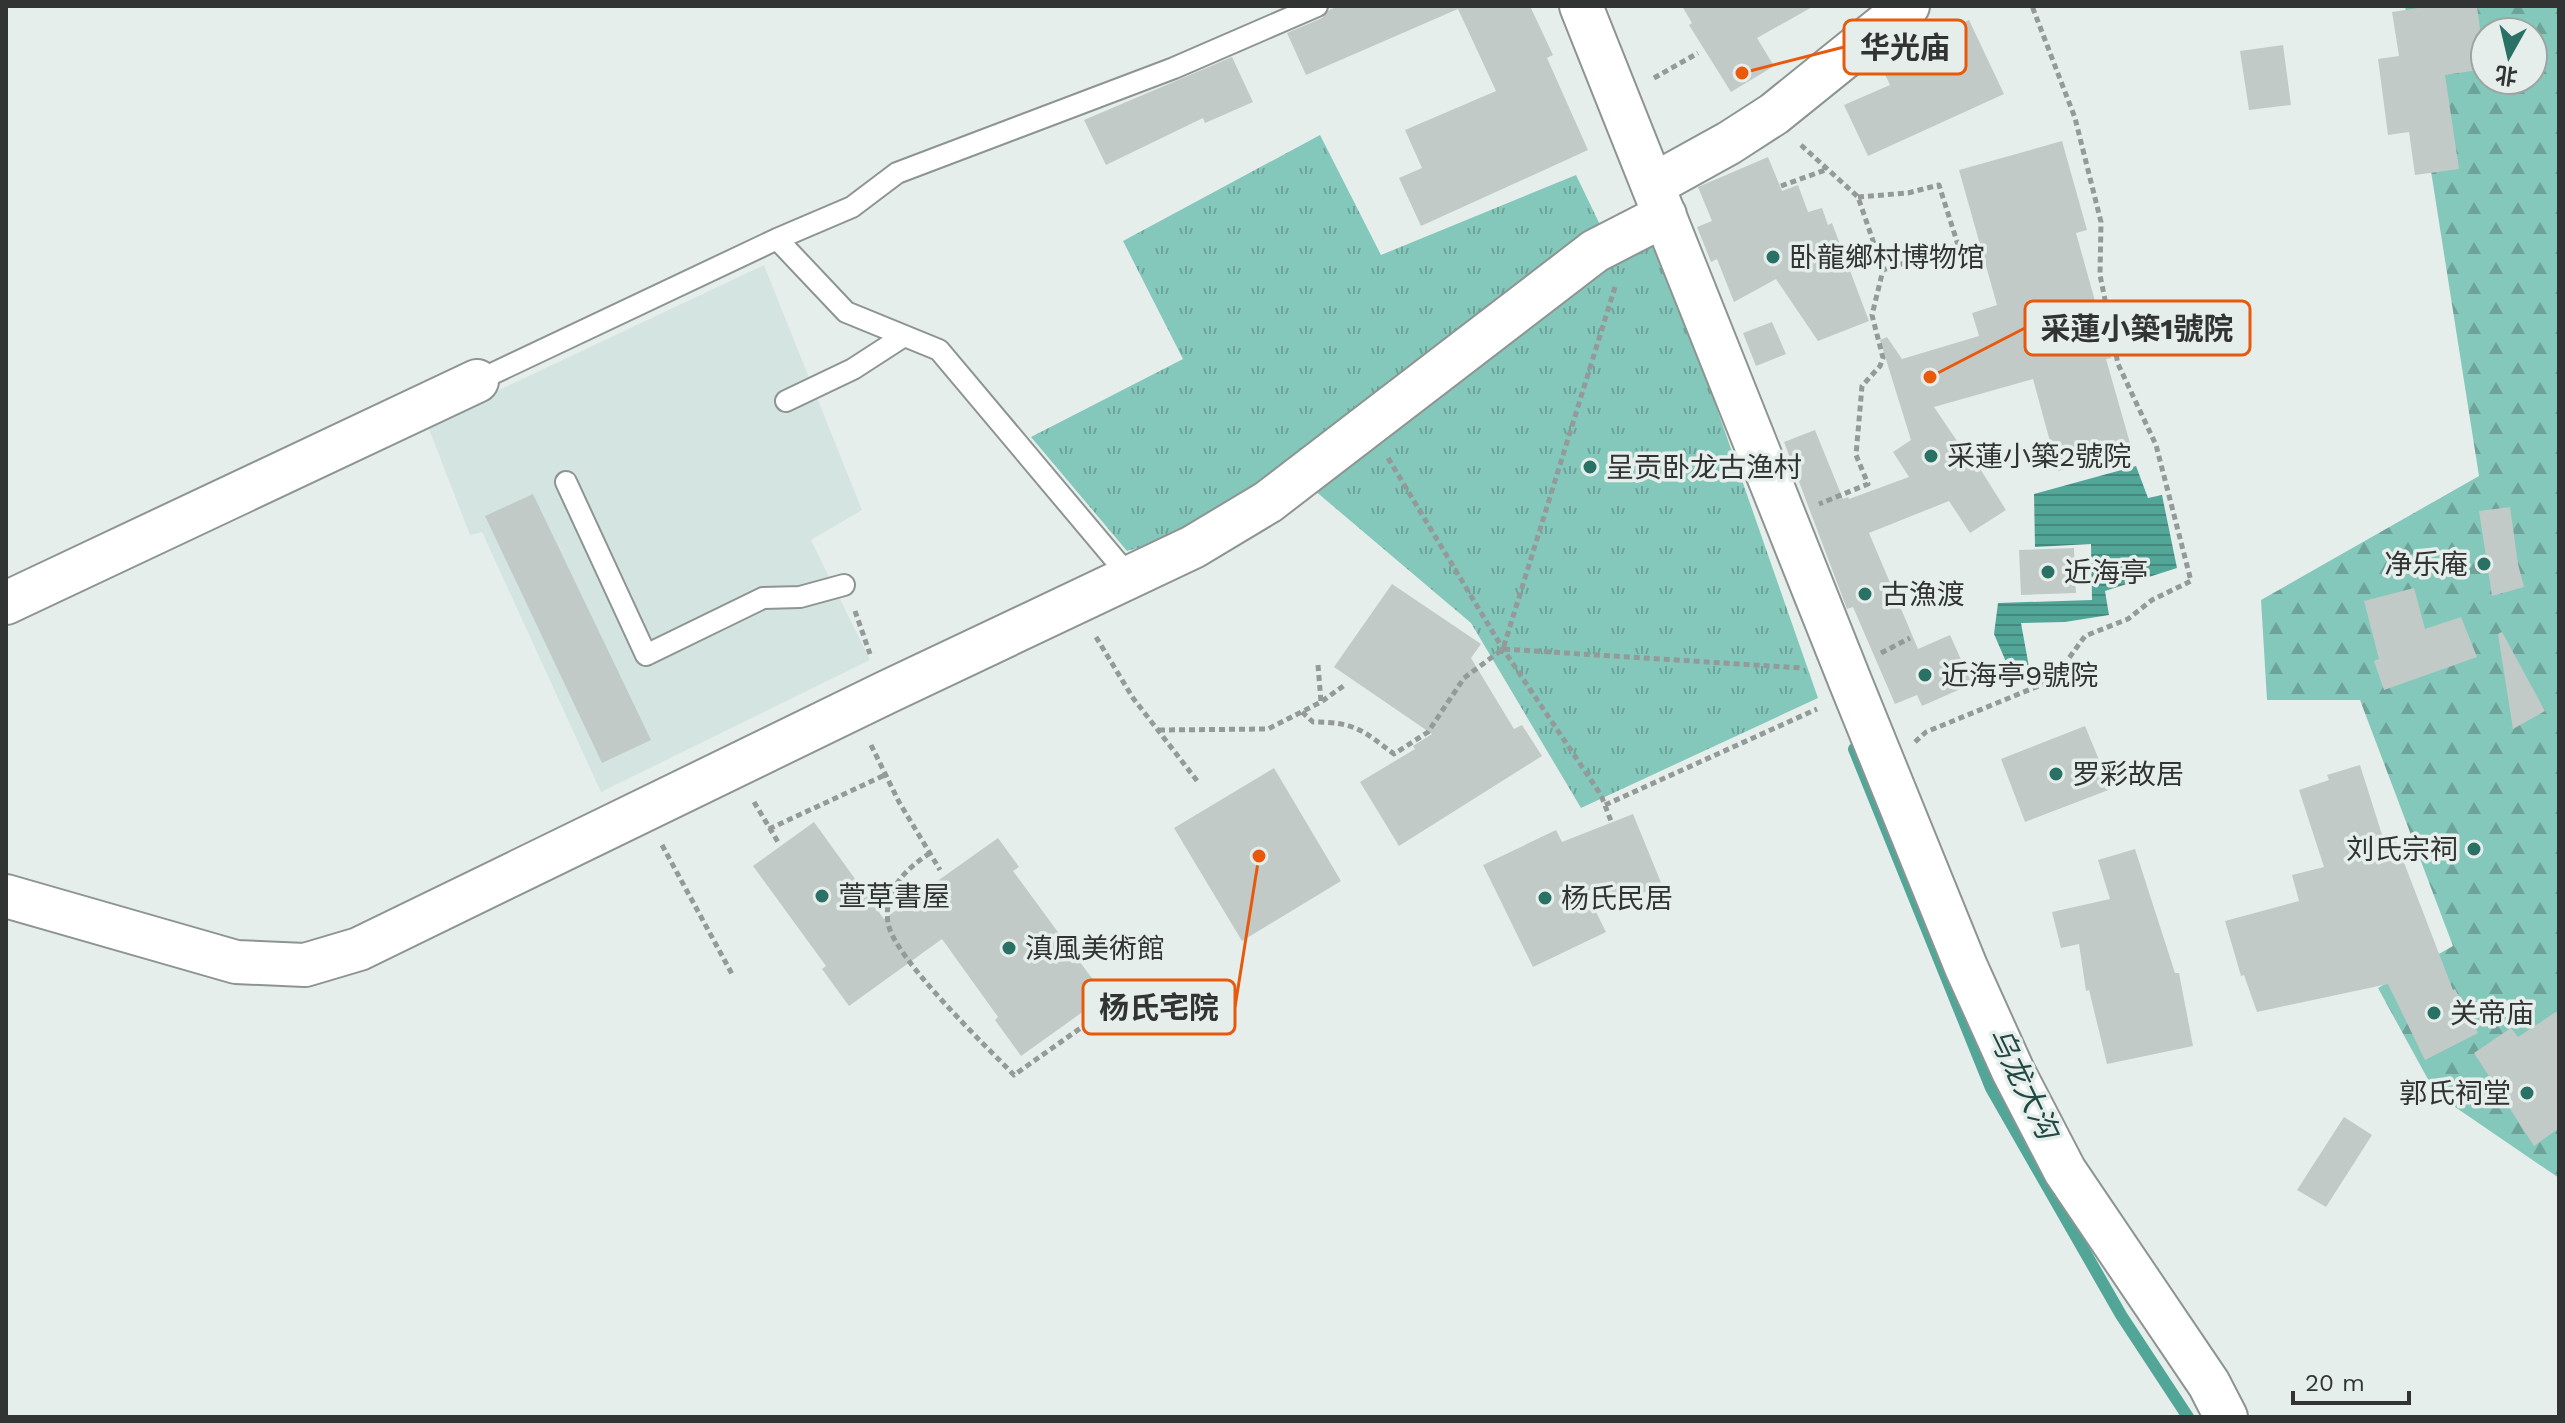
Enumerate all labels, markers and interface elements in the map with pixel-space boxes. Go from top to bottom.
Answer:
north arrow [2469,16,2549,96]
callout: 华光庙 [1844,20,1966,74]
text: 华光庙 [1860,30,1950,65]
text: 北 [2494,61,2519,89]
place label: 卧龍鄉村博物馆 [1789,241,1985,274]
marker: 卧龍鄉村博物馆 [1764,248,1782,266]
callout: 采蓮小築1號院 [2025,301,2250,355]
text: 采蓮小築1號院 [2041,311,2233,346]
place label: 采蓮小築2號院 [1947,440,2131,473]
marker: 采蓮小築2號院 [1922,447,1940,465]
place label: 呈贡卧龙古渔村 [1606,451,1802,484]
marker: 呈贡卧龙古渔村 [1581,458,1599,476]
place label: 净乐庵 [2384,548,2468,581]
marker: 净乐庵 [2475,555,2493,573]
place label: 近海亭 [2064,556,2148,589]
marker: 近海亭 [2039,563,2057,581]
place label: 古漁渡 [1881,578,1965,611]
marker: 古漁渡 [1856,585,1874,603]
place label: 近海亭9號院 [1941,659,2098,692]
marker: 近海亭9號院 [1916,666,1934,684]
place label: 罗彩故居 [2072,758,2184,791]
marker: 罗彩故居 [2047,765,2065,783]
place label: 刘氏宗祠 [2346,833,2458,866]
marker: 刘氏宗祠 [2465,840,2483,858]
place label: 萱草書屋 [838,880,950,913]
place label: 杨氏民居 [1561,882,1673,915]
marker: 萱草書屋 [813,887,831,905]
marker: 杨氏民居 [1536,889,1554,907]
place label: 滇風美術館 [1025,932,1165,965]
marker: 滇風美術館 [1000,939,1018,957]
callout: 杨氏宅院 [1083,980,1235,1034]
text: 杨氏宅院 [1099,990,1219,1025]
place label: 关帝庙 [2450,997,2534,1030]
marker: 关帝庙 [2425,1004,2443,1022]
water label: 乌龙大沟 [1981,1021,2067,1147]
place label: 郭氏祠堂 [2399,1077,2511,1110]
marker: 郭氏祠堂 [2518,1084,2536,1102]
scale bar [2293,1355,2409,1405]
text: 20 m [2305,1369,2365,1397]

